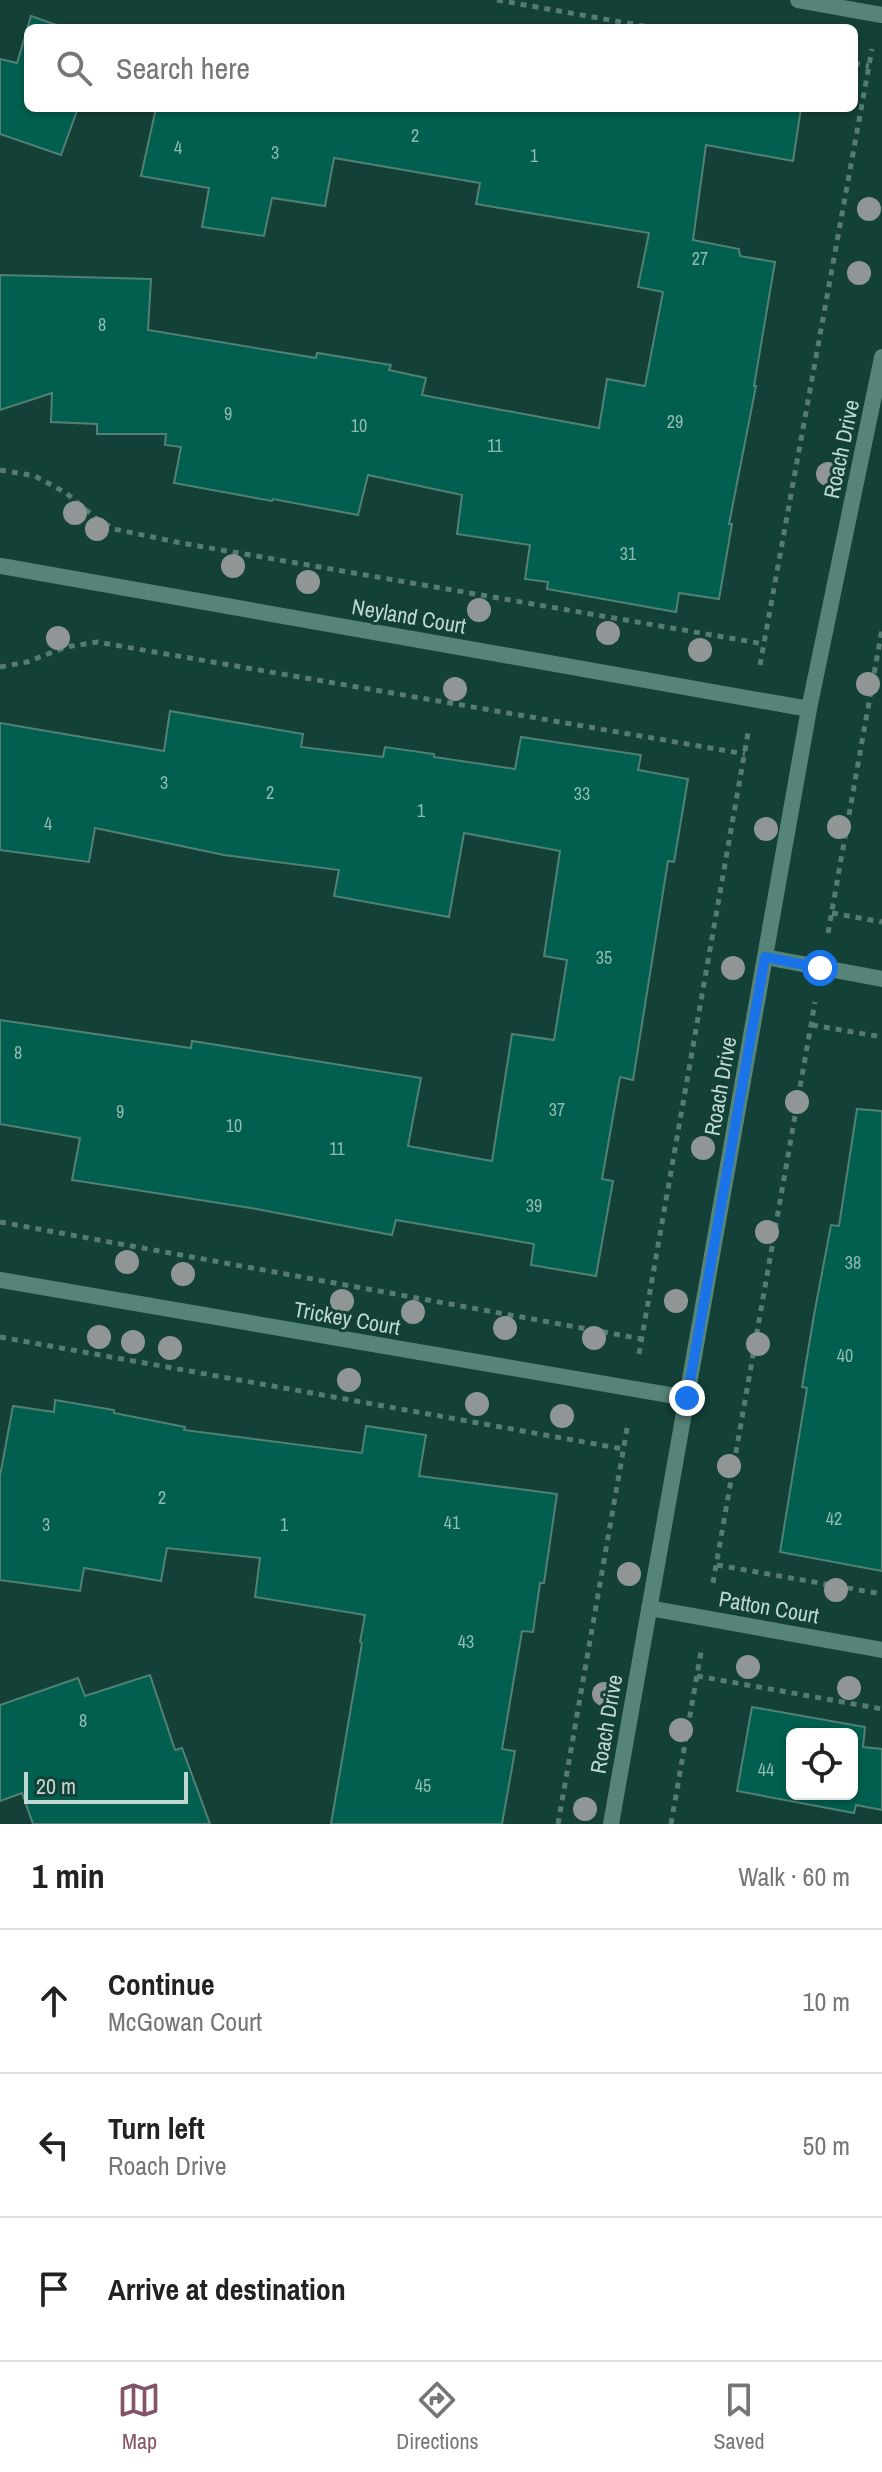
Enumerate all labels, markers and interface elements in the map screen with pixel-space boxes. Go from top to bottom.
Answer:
search box [24,24,858,112]
icon: search [52,46,96,90]
text: Search here [116,48,250,88]
house number: 2 [411,123,419,148]
house number: 4 [174,135,182,160]
house number: 3 [271,140,279,165]
house number: 1 [530,143,539,168]
house number: 27 [692,246,708,271]
house number: 8 [98,312,106,337]
street label: Roach Drive [816,397,866,501]
house number: 9 [224,401,232,426]
house number: 29 [667,409,683,434]
house number: 10 [351,413,367,438]
house number: 11 [487,433,503,458]
house number: 31 [620,541,637,566]
street label: Neyland Court [350,591,468,641]
house number: 3 [160,770,168,795]
house number: 2 [266,780,274,805]
house number: 33 [574,781,590,806]
house number: 1 [417,798,426,823]
house number: 4 [44,811,52,836]
house number: 35 [596,945,612,970]
route start [802,950,838,986]
street label: Roach Drive [697,1034,743,1138]
house number: 8 [14,1040,22,1065]
house number: 37 [549,1097,565,1122]
house number: 9 [116,1099,124,1124]
house number: 10 [226,1113,242,1138]
house number: 11 [329,1136,345,1161]
house number: 39 [526,1193,542,1218]
house number: 38 [845,1250,861,1275]
street label: Trickey Court [291,1294,403,1342]
house number: 40 [837,1343,853,1368]
route end [669,1380,705,1416]
house number: 2 [158,1485,166,1510]
house number: 42 [826,1506,842,1531]
house number: 41 [444,1510,461,1535]
house number: 3 [42,1512,50,1537]
house number: 1 [280,1512,289,1537]
street label: Patton Court [717,1583,821,1631]
house number: 43 [458,1629,474,1654]
street label: Roach Drive [583,1672,629,1776]
house number: 8 [79,1708,87,1733]
map controls [786,1728,858,1800]
button: locate [786,1728,858,1800]
house number: 44 [758,1757,774,1782]
scale bar [24,1768,188,1804]
text: 20 m [36,1771,76,1801]
house number: 45 [415,1773,431,1798]
text: 1 min [32,1853,105,1899]
text: Walk · 60 m [738,1859,850,1894]
text: Continue [108,1964,215,2004]
icon: ahead [32,1979,76,2023]
text: 10 m [803,1984,850,2019]
text: McGowan Court [108,2004,262,2039]
text: Turn left [108,2108,205,2148]
icon: left [32,2123,76,2167]
text: 50 m [803,2128,850,2163]
text: Roach Drive [108,2148,226,2183]
icon: arrive [32,2267,76,2311]
text: Arrive at destination [108,2269,346,2309]
tab: Map [117,2378,161,2456]
tab: Directions [396,2378,479,2456]
tab: Saved [713,2378,765,2456]

